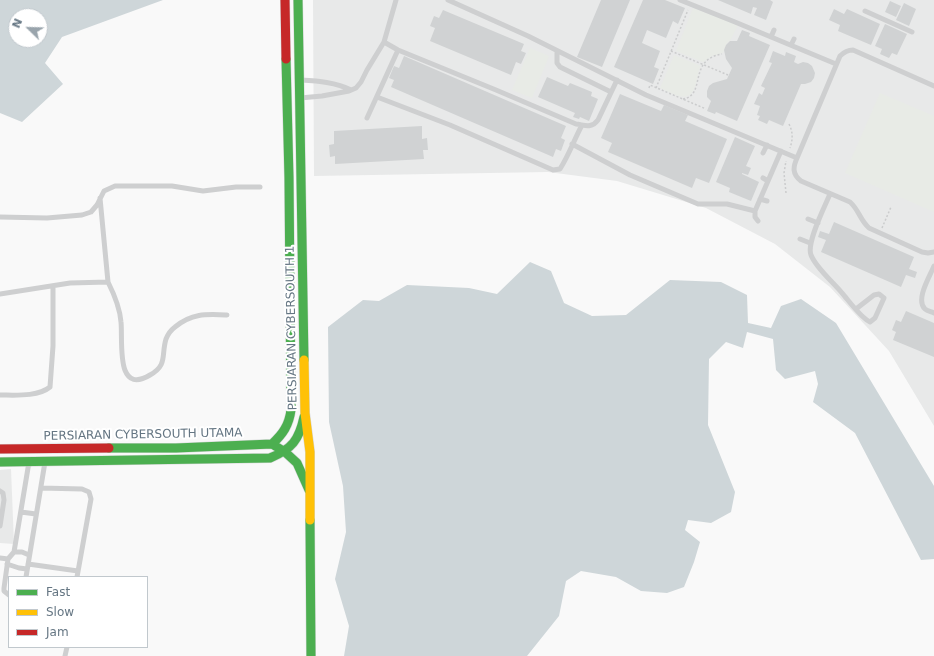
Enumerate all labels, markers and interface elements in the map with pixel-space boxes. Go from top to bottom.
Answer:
north arrow [8,8,48,48]
text: N [10,17,25,30]
street label: PERSIARAN CYBERSOUTH 1 [283,246,301,410]
street label: PERSIARAN CYBERSOUTH UTAMA [43,426,243,444]
legend [8,576,148,648]
text: Fast [46,585,70,599]
text: Slow [46,605,74,619]
text: Jam [46,625,69,639]

